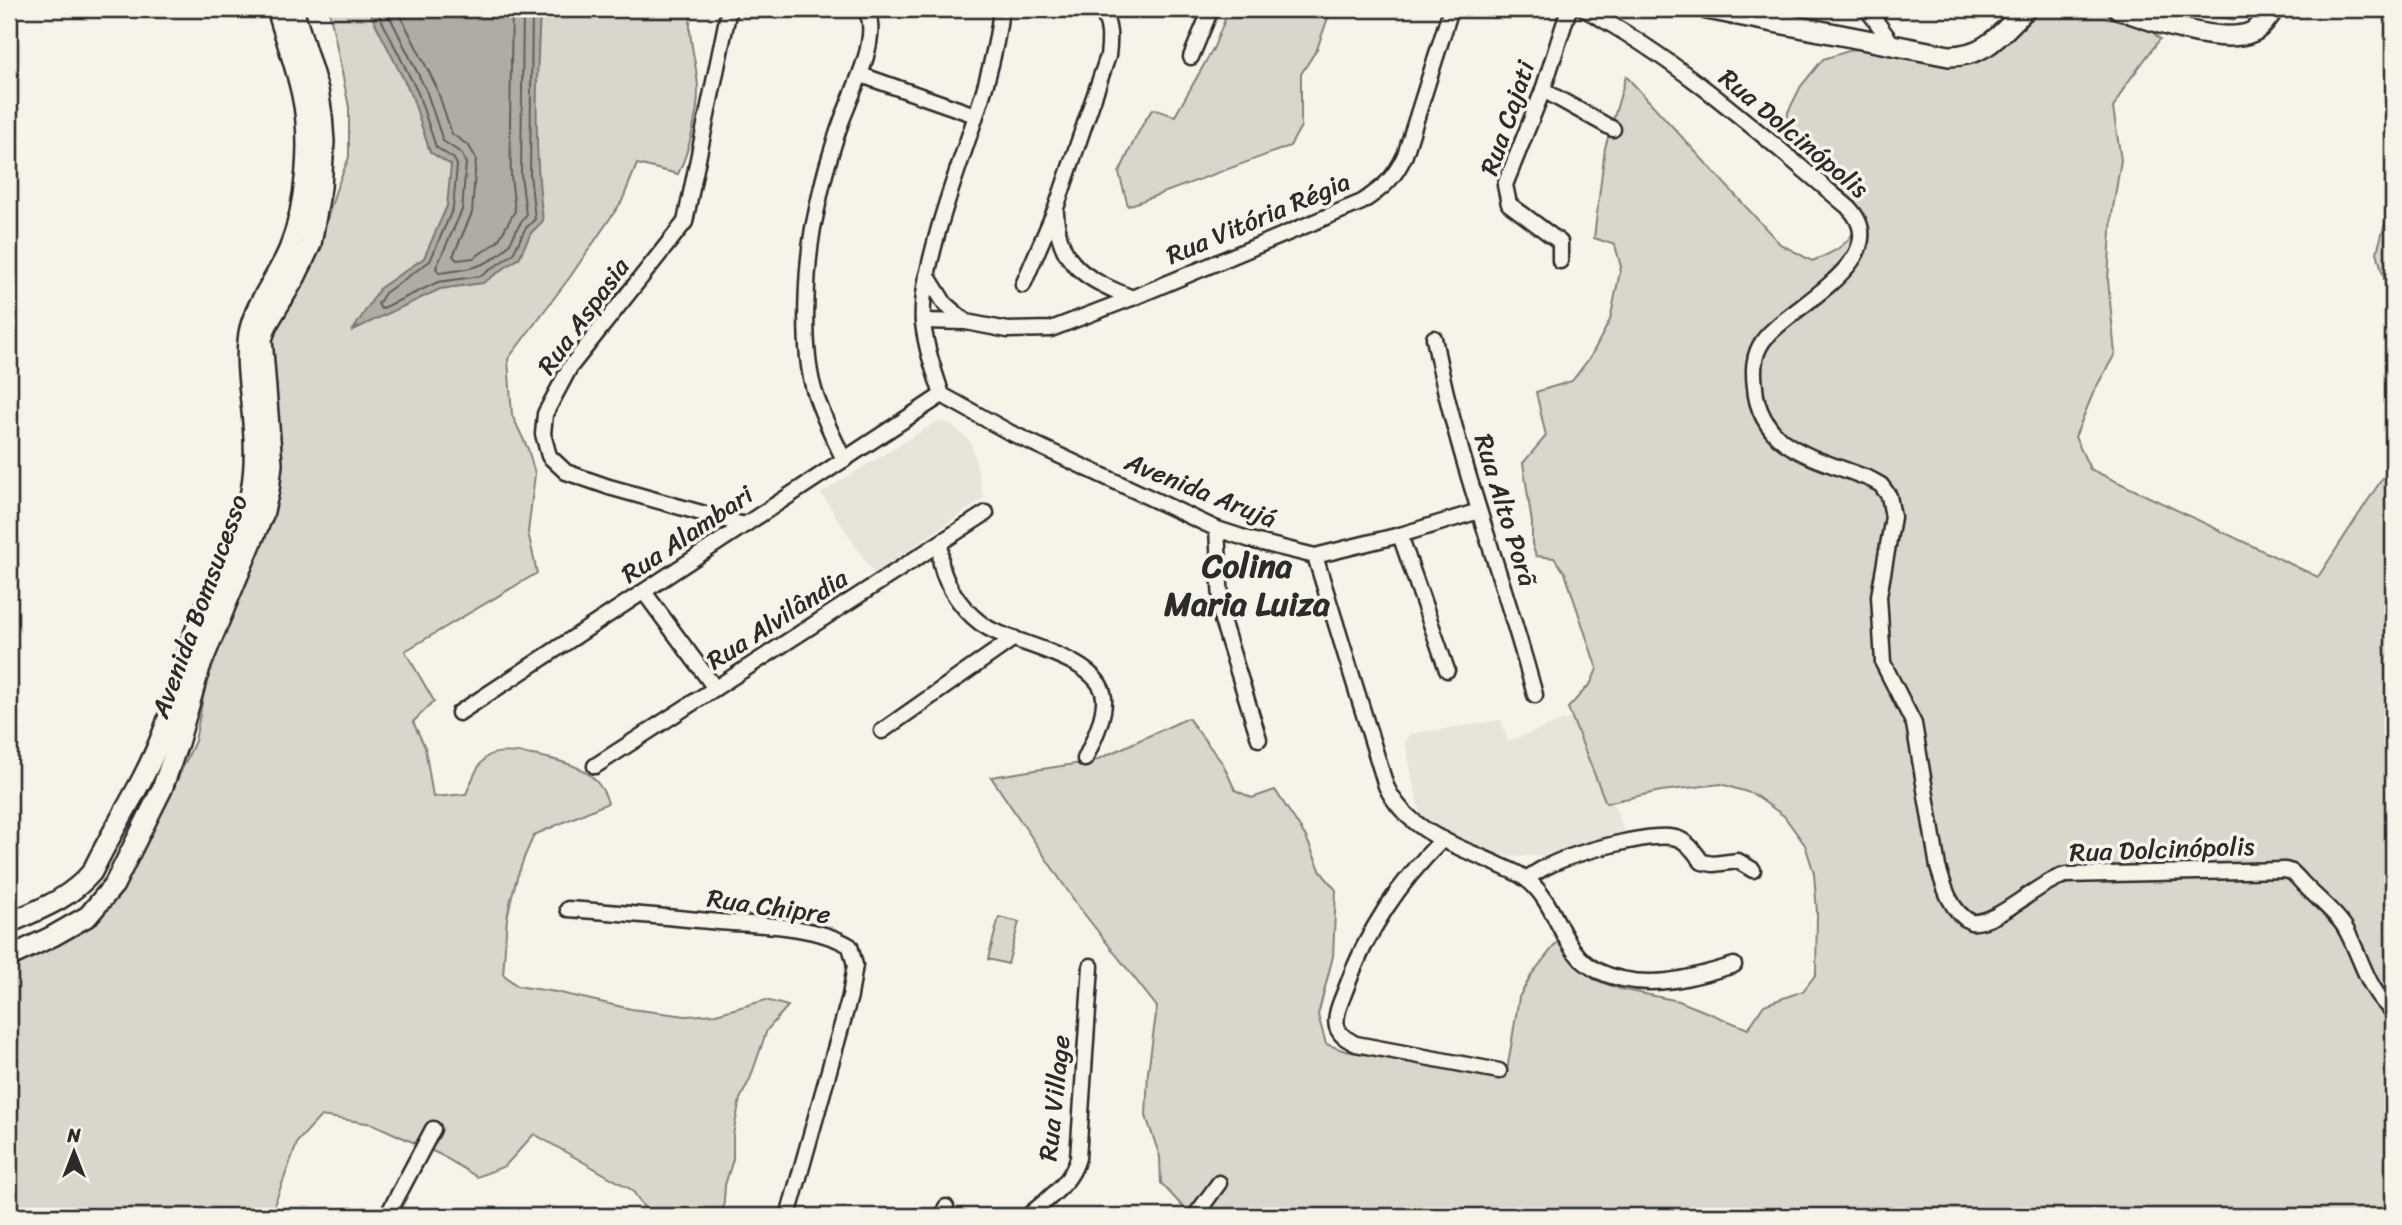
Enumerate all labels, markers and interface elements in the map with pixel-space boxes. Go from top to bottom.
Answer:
street label: Rua Cajati [1466,54,1548,182]
street label: Rua Dolcinópolis [1708,56,1880,210]
street label: Rua Vitória Régia [1158,158,1358,278]
street label: Rua Aspasia [524,247,642,385]
street label: Rua Alto Porã [1461,428,1551,593]
street label: Avenida Arujá [1117,438,1284,541]
street label: Rua Alambari [611,472,763,596]
street label: Avenida Bomsucesso [137,488,261,725]
district label: Colina Maria Luiza [1163,537,1330,633]
street label: Rua Alvilândia [697,555,858,682]
street label: Rua Dolcinópolis [2069,823,2256,875]
street label: Rua Chipre [704,875,834,937]
street label: Rua Village [1025,1033,1083,1163]
north arrow [38,1116,108,1186]
text: N [66,1119,81,1152]

